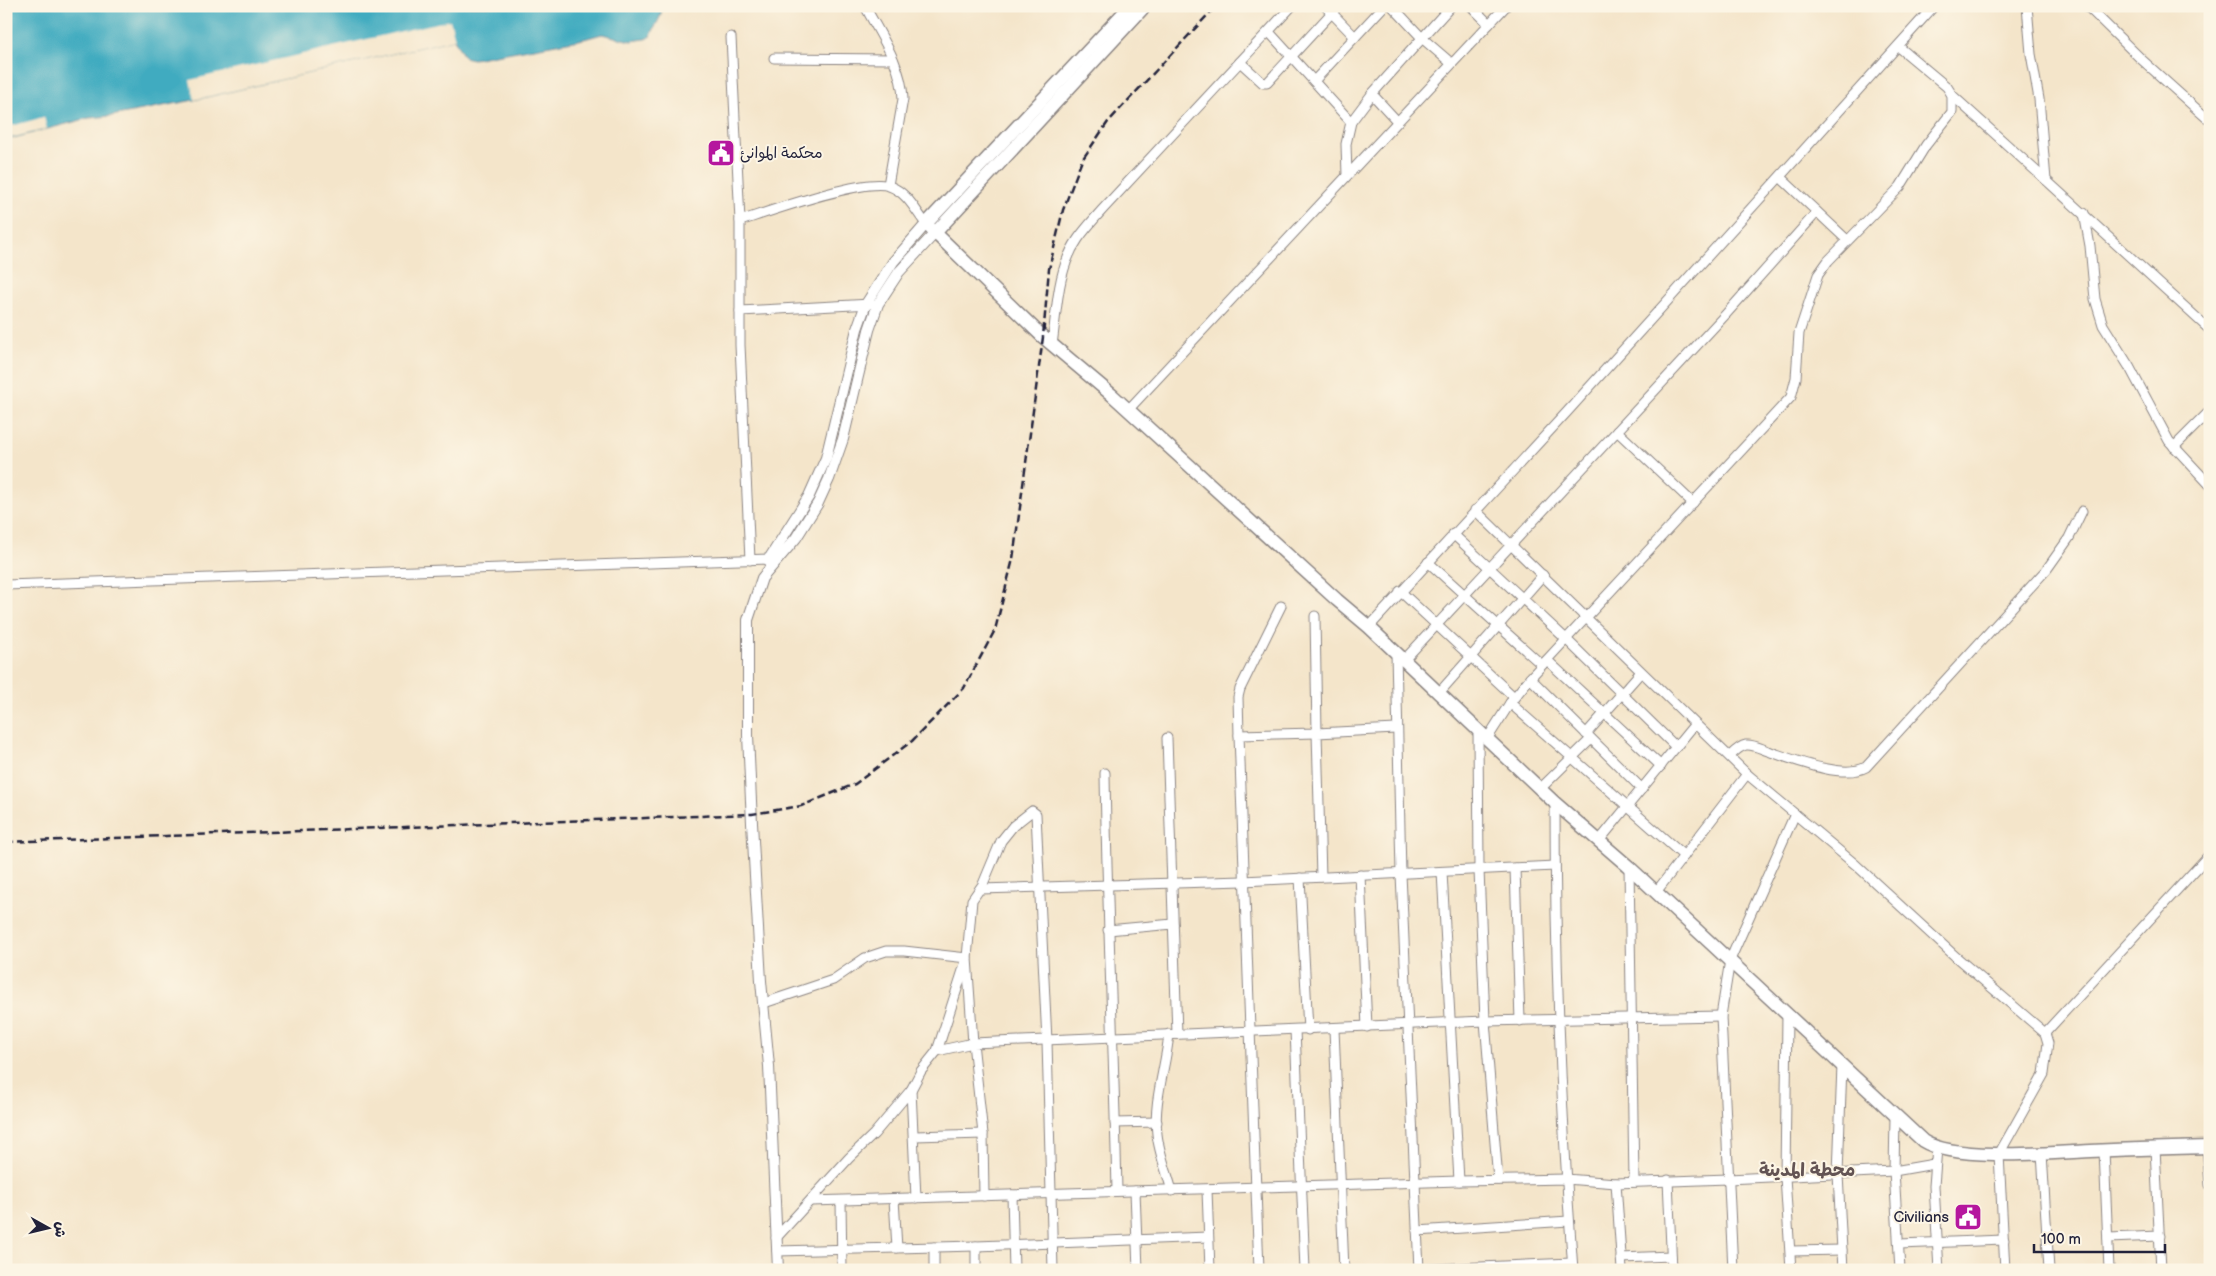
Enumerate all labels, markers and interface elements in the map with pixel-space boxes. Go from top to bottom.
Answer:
public building icon: محكمة الموانئ [706,138,736,168]
place label: محكمة الموانئ [740,144,823,163]
district label: محطة المدينة [1759,1160,1855,1181]
public building icon: Civilians [1953,1202,1983,1232]
north arrow [22,1204,72,1254]
place label: Civilians [1893,1208,1950,1227]
text: ش [51,1221,70,1239]
scale bar [2034,1221,2165,1253]
text: 100 m [2041,1230,2081,1249]

